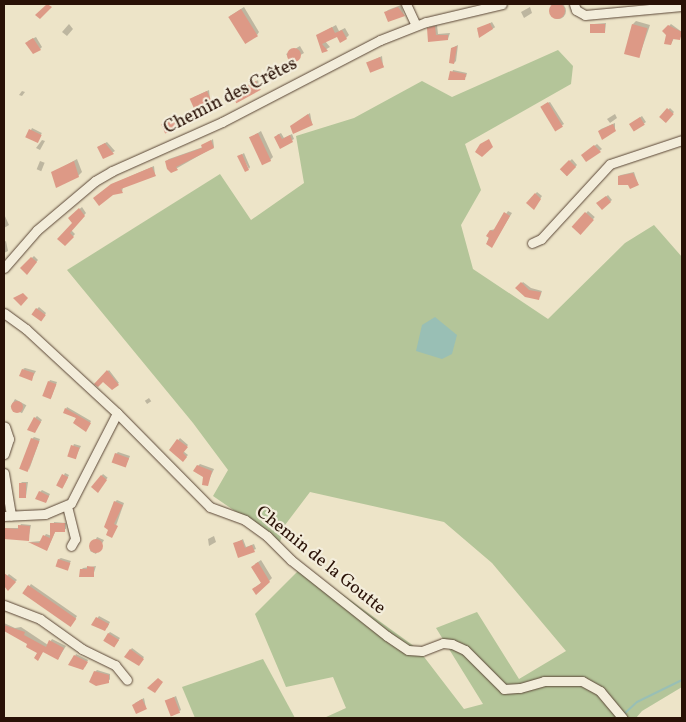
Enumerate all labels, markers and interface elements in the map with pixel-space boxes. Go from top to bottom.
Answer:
street label: Chemin des Crêtes [161,54,301,140]
street label: Chemin de la Goutte [251,502,389,620]

